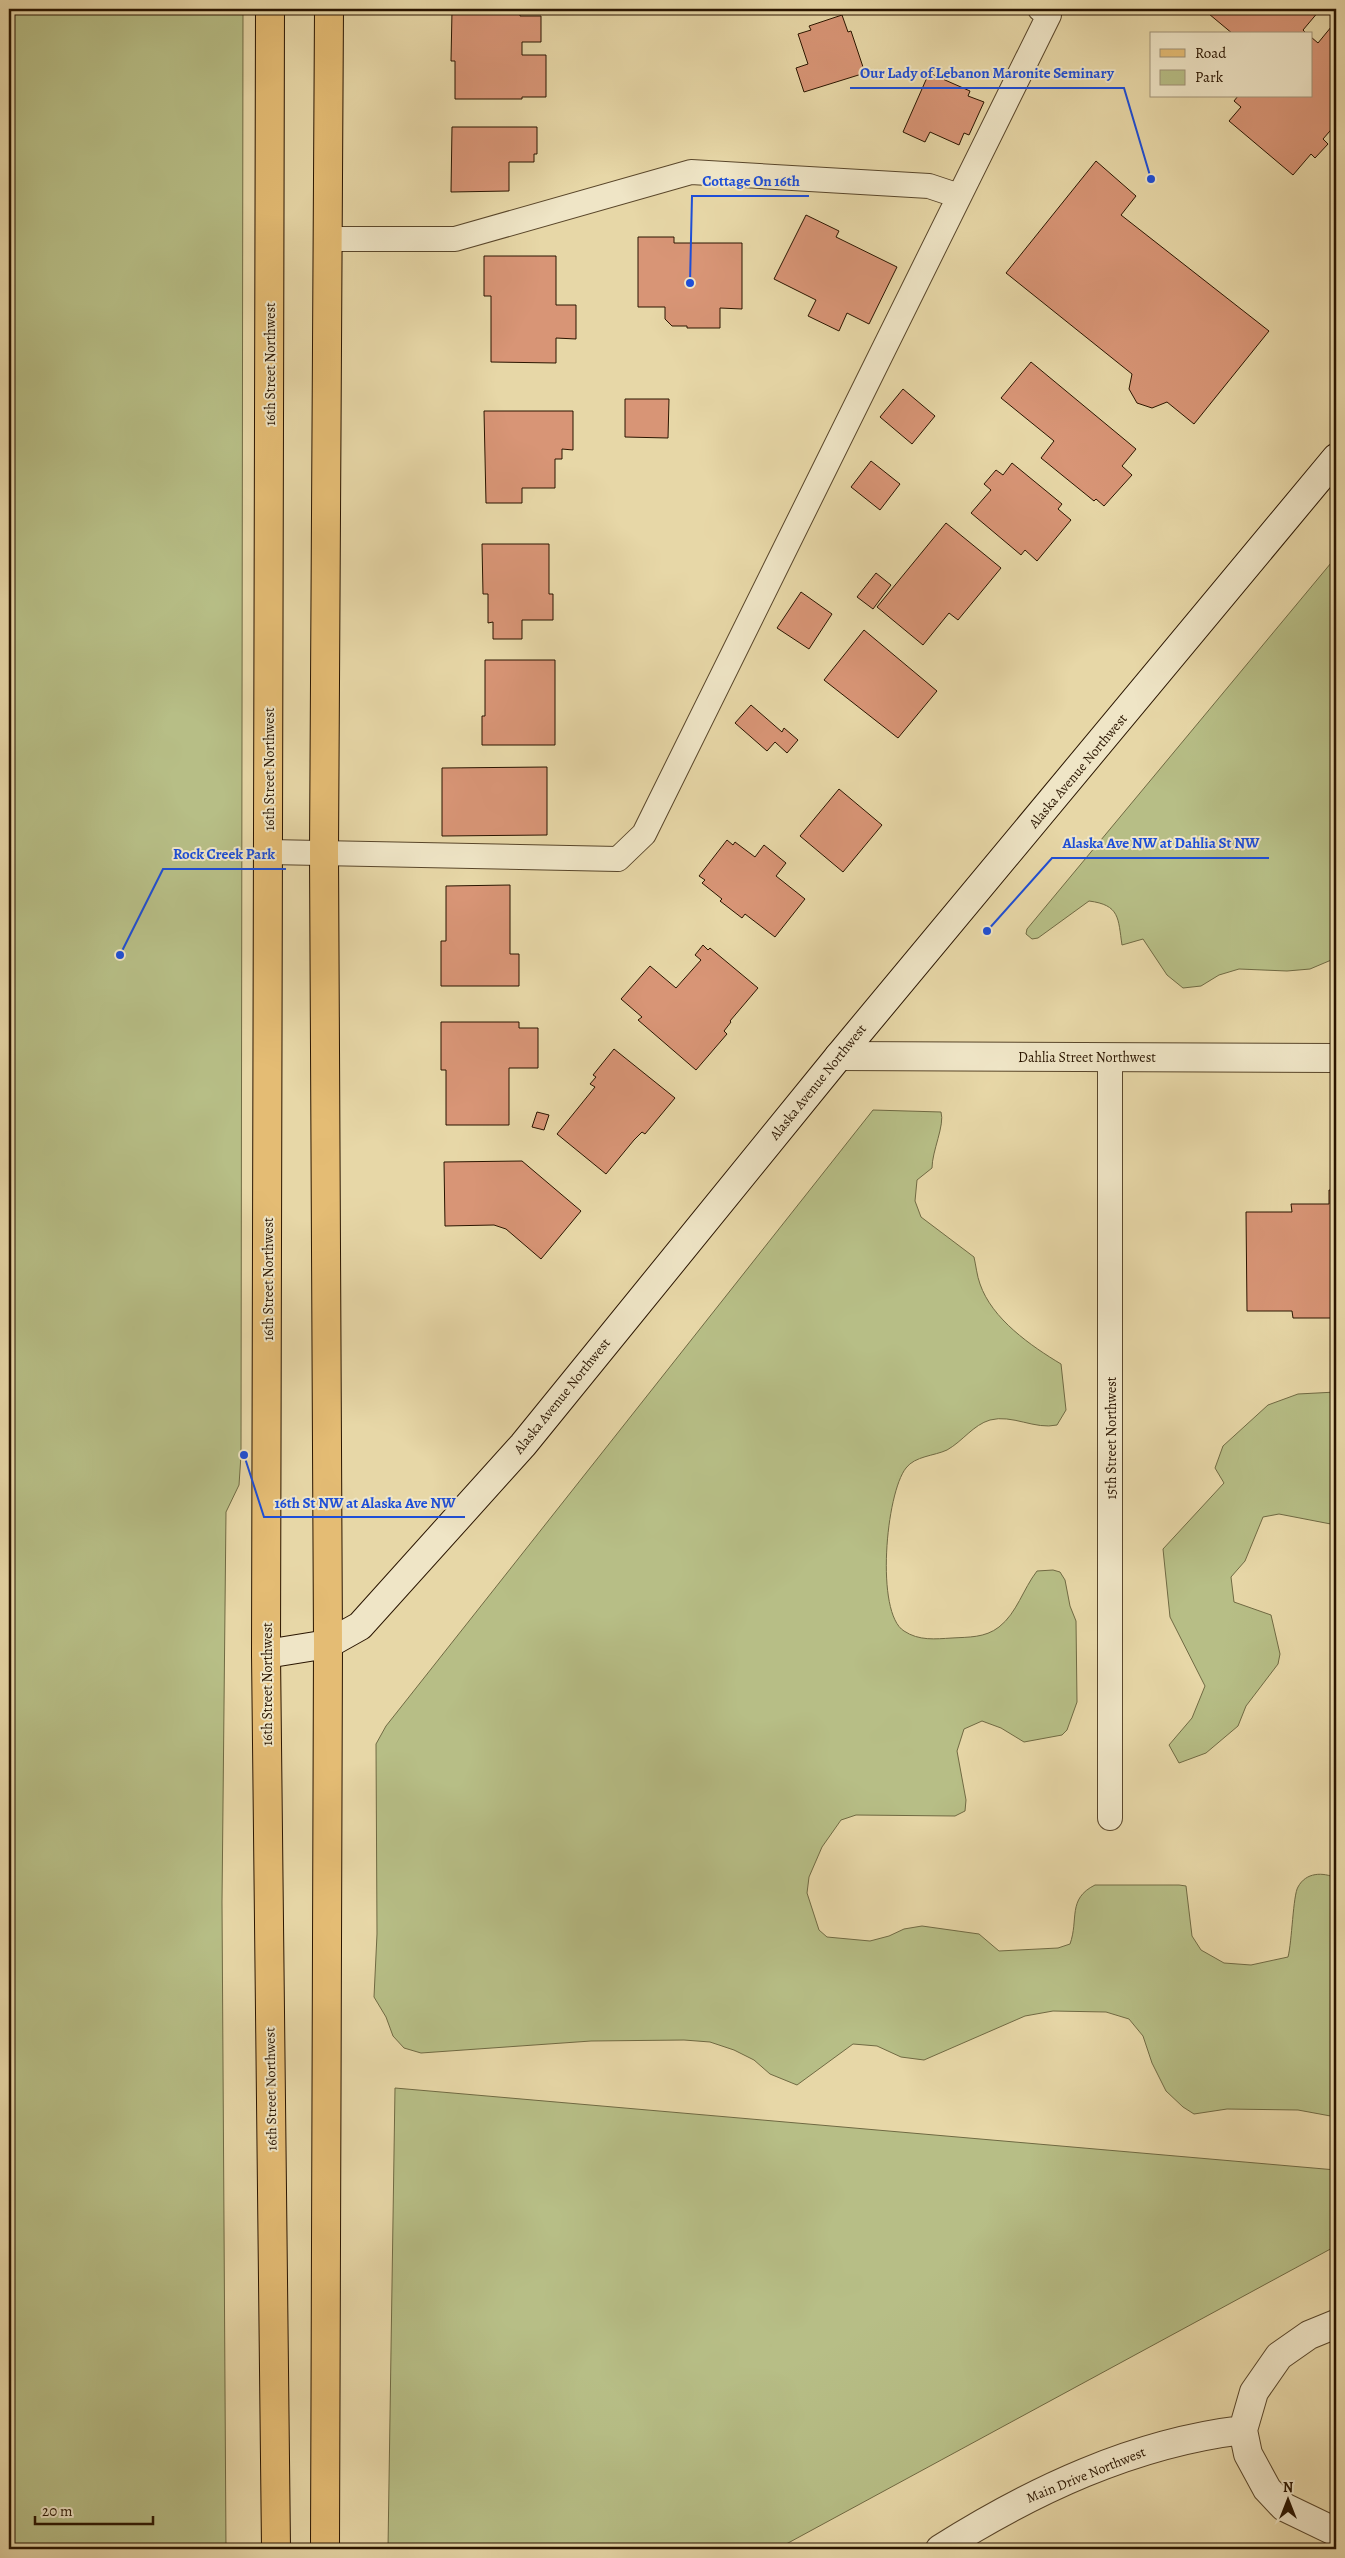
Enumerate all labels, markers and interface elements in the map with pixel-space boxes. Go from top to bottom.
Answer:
legend [1150,32,1312,98]
text: Road [1195,43,1227,63]
callout: Our Lady of Lebanon Maronite Seminary [850,58,1124,88]
text: Our Lady of Lebanon Maronite Seminary [860,63,1115,83]
text: Park [1195,67,1224,87]
callout: Cottage On 16th [692,166,809,196]
text: Cottage On 16th [702,171,800,191]
street label: 16th Street Northwest [261,302,280,426]
street label: 16th Street Northwest [260,707,279,831]
street label: Alaska Avenue Northwest [1024,709,1132,833]
callout: Alaska Ave NW at Dahlia St NW [1052,828,1269,858]
text: Alaska Ave NW at Dahlia St NW [1061,833,1260,853]
callout: Rock Creek Park [163,839,286,869]
text: Rock Creek Park [173,844,275,864]
street label: Alaska Avenue Northwest [765,1020,871,1145]
street label: Dahlia Street Northwest [1018,1048,1156,1067]
street label: 16th Street Northwest [259,1217,278,1341]
street label: Alaska Avenue Northwest [509,1334,615,1459]
street label: 15th Street Northwest [1102,1376,1121,1500]
callout: 16th St NW at Alaska Ave NW [264,1487,465,1517]
text: 16th St NW at Alaska Ave NW [274,1493,456,1513]
street label: 16th Street Northwest [258,1622,277,1746]
street label: 16th Street Northwest [260,2027,282,2151]
street label: Main Drive Northwest [1024,2442,1149,2508]
north arrow [1262,2476,1312,2526]
text: N [1283,2478,1293,2497]
scale bar [35,2493,152,2525]
text: 20 m [42,2501,73,2521]

